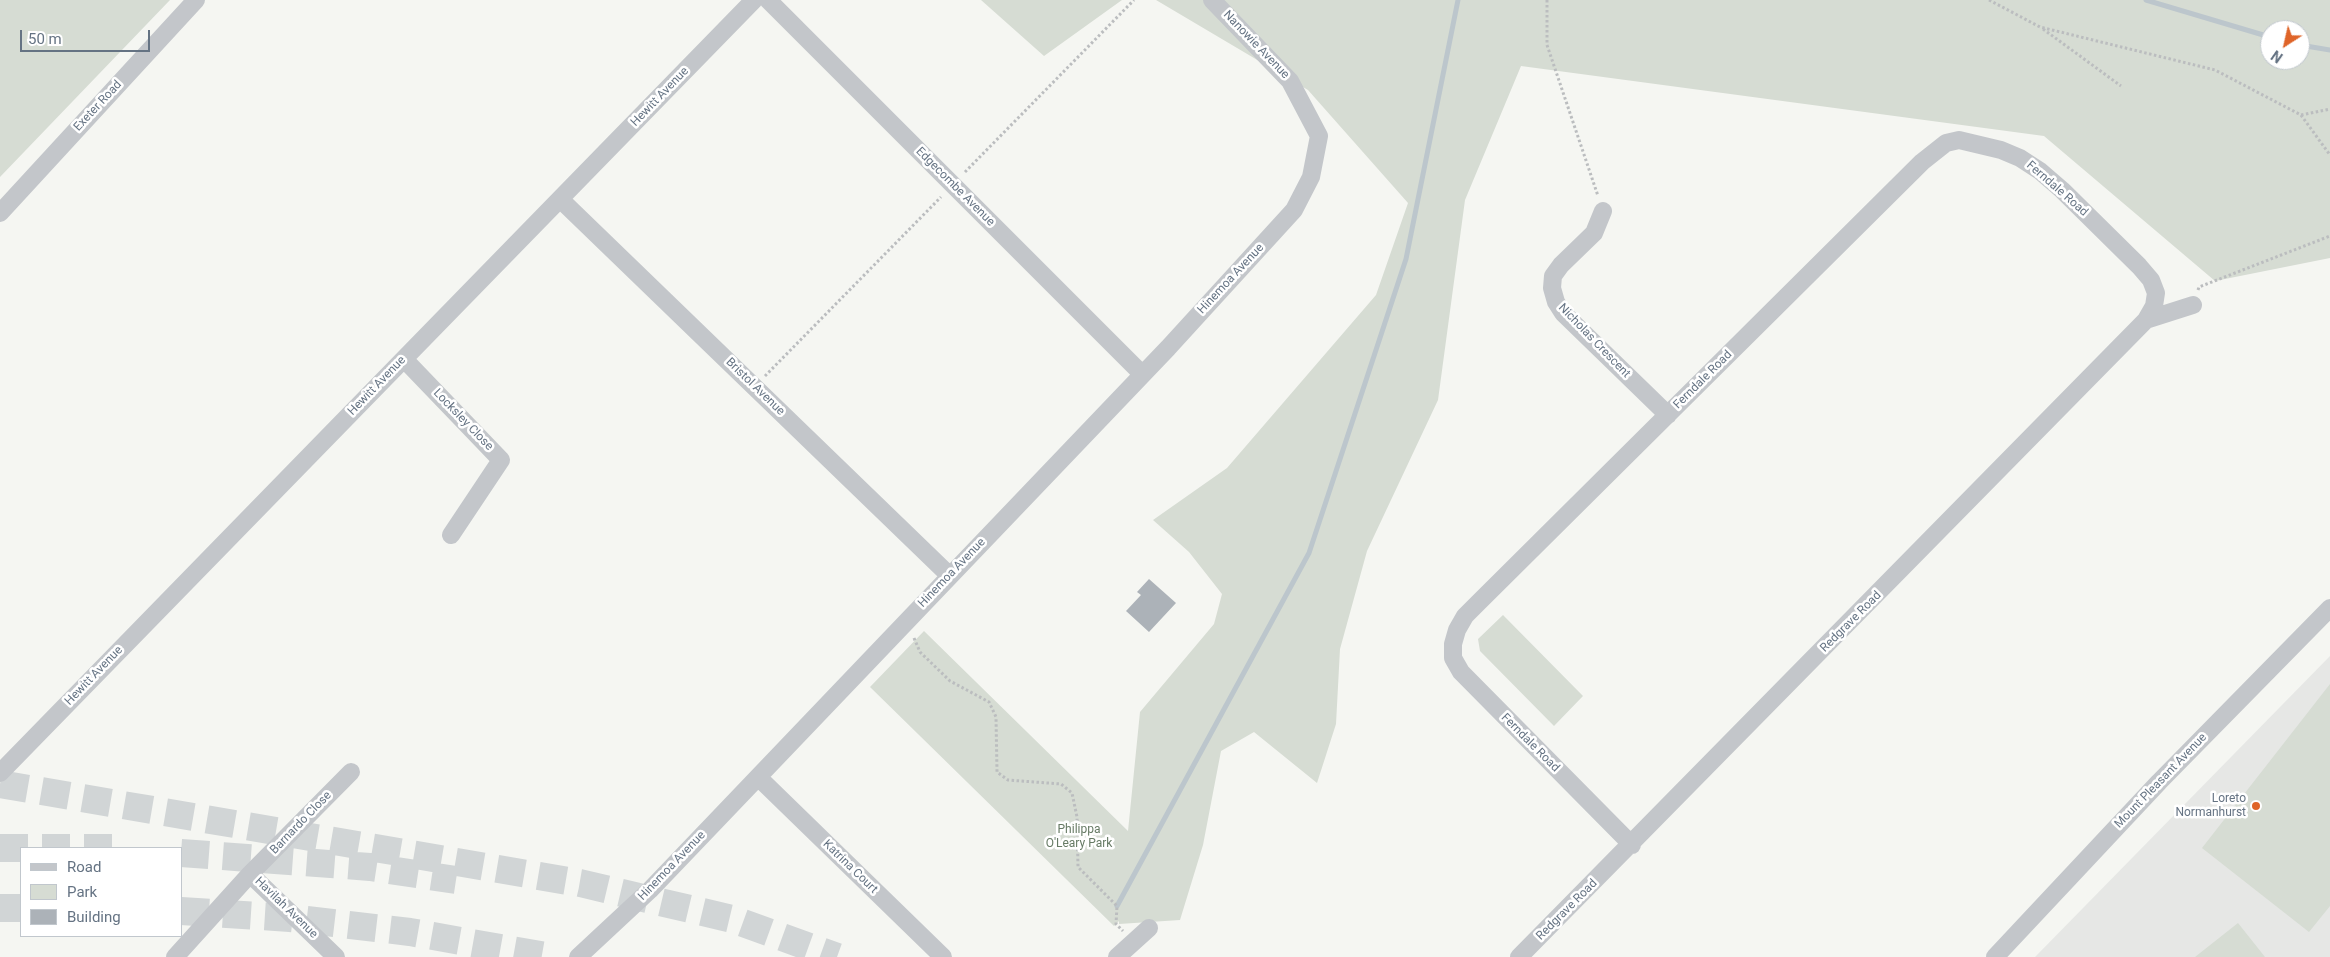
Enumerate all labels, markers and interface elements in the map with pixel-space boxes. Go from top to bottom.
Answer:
street label: Nanowie Avenue [1220,8,1292,82]
scale bar [22,20,152,52]
north arrow [2260,20,2310,70]
text: 50 m [28,30,62,48]
text: N [2268,47,2286,66]
street label: Hewitt Avenue [628,64,692,130]
street label: Exeter Road [71,78,125,134]
street label: Edgecombe Avenue [913,145,997,229]
street label: Ferndale Road [2023,158,2091,220]
street label: Hinemoa Avenue [1195,241,1267,317]
street label: Nicholas Crescent [1555,301,1633,381]
street label: Ferndale Road [1671,348,1735,412]
street label: Hewitt Avenue [345,353,409,419]
street label: Bristol Avenue [723,355,787,419]
street label: Locksley Close [430,386,496,454]
street label: Hinemoa Avenue [915,535,989,611]
street label: Redgrave Road [1818,589,1884,655]
street label: Hewitt Avenue [62,643,126,709]
street label: Ferndale Road [1498,711,1562,775]
street label: Mount Pleasant Avenue [2112,731,2210,831]
street label: Barnardo Close [267,789,335,857]
place label: Loreto Normanhurst [2175,792,2246,820]
marker: Loreto Normanhurst [2250,800,2262,812]
park label: Philippa O'Leary Park [1046,823,1112,851]
street label: Hinemoa Avenue [635,828,709,904]
street label: Katrina Court [820,837,880,897]
legend [20,847,182,937]
text: Road [67,858,101,876]
street label: Havilah Avenue [252,874,320,942]
street label: Redgrave Road [1534,877,1600,943]
text: Park [67,883,97,901]
text: Building [67,908,121,926]

